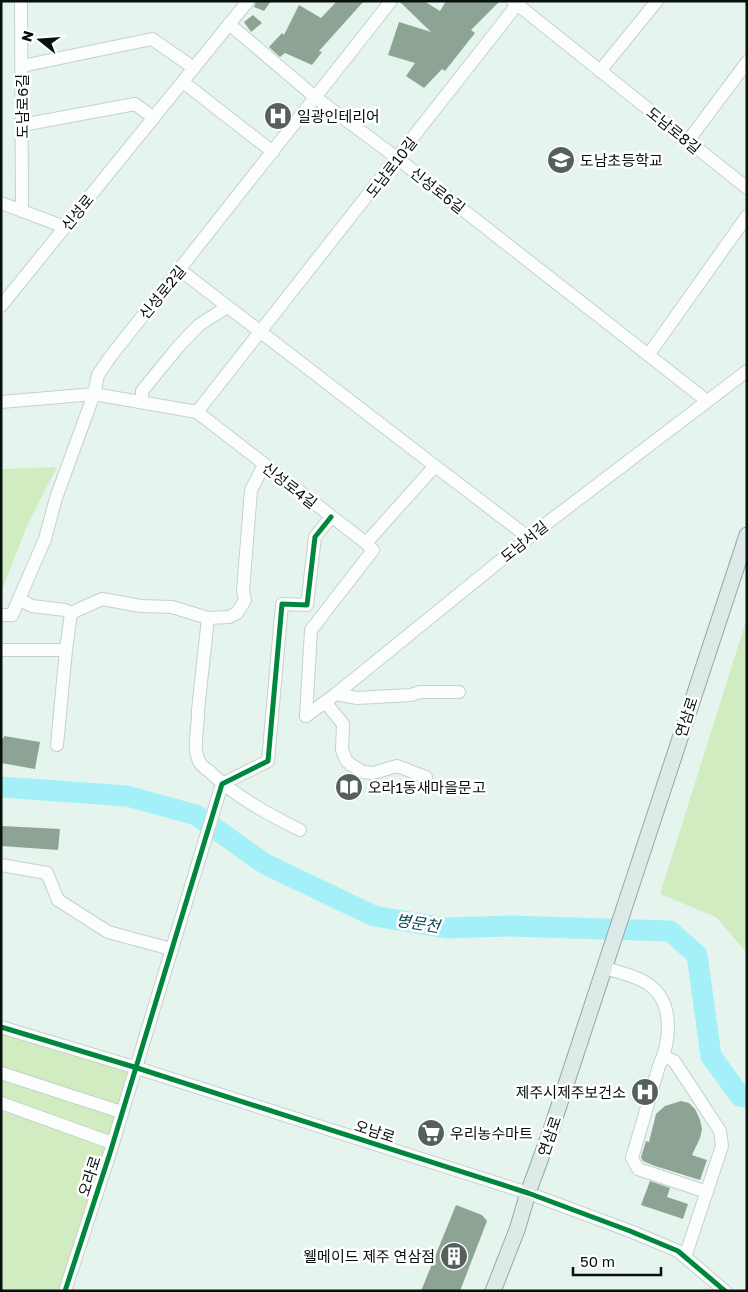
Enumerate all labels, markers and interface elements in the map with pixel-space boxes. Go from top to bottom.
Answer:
north arrow [15,15,65,65]
text: N [17,28,37,44]
street label: 도남로6길 [13,74,31,138]
hospital icon: 일광인테리어 [263,101,293,131]
street label: 도남로8길 [643,103,705,157]
place label: 일광인테리어 [297,107,380,125]
street label: 도남로10길 [362,133,420,201]
school or university icon: 도남초등학교 [546,145,576,175]
place label: 도남초등학교 [580,151,663,169]
street label: 신성로6길 [407,163,469,217]
street label: 신성로 [57,190,97,234]
street label: 신성로2길 [135,262,189,322]
street label: 신성로4길 [259,458,321,512]
street label: 도남서길 [497,517,551,565]
street label: 연삼로 [671,695,701,739]
library icon: 오라1동새마을문고 [334,772,364,802]
place label: 오라1동새마을문고 [368,778,486,796]
water label: 병문천 [395,910,444,937]
hospital icon: 제주시제주보건소 [630,1077,660,1107]
place label: 제주시제주보건소 [516,1083,626,1101]
street label: 연삼로 [534,1113,564,1159]
street label: 오남로 [353,1116,397,1146]
supermarket icon: 우리농수마트 [416,1118,446,1148]
place label: 우리농수마트 [450,1124,533,1142]
street label: 오라로 [74,1154,104,1198]
building icon: 웰메이드 제주 연삼점 [439,1241,469,1271]
scale bar [573,1244,660,1276]
place label: 웰메이드 제주 연삼점 [303,1247,435,1265]
text: 50 m [580,1252,615,1270]

